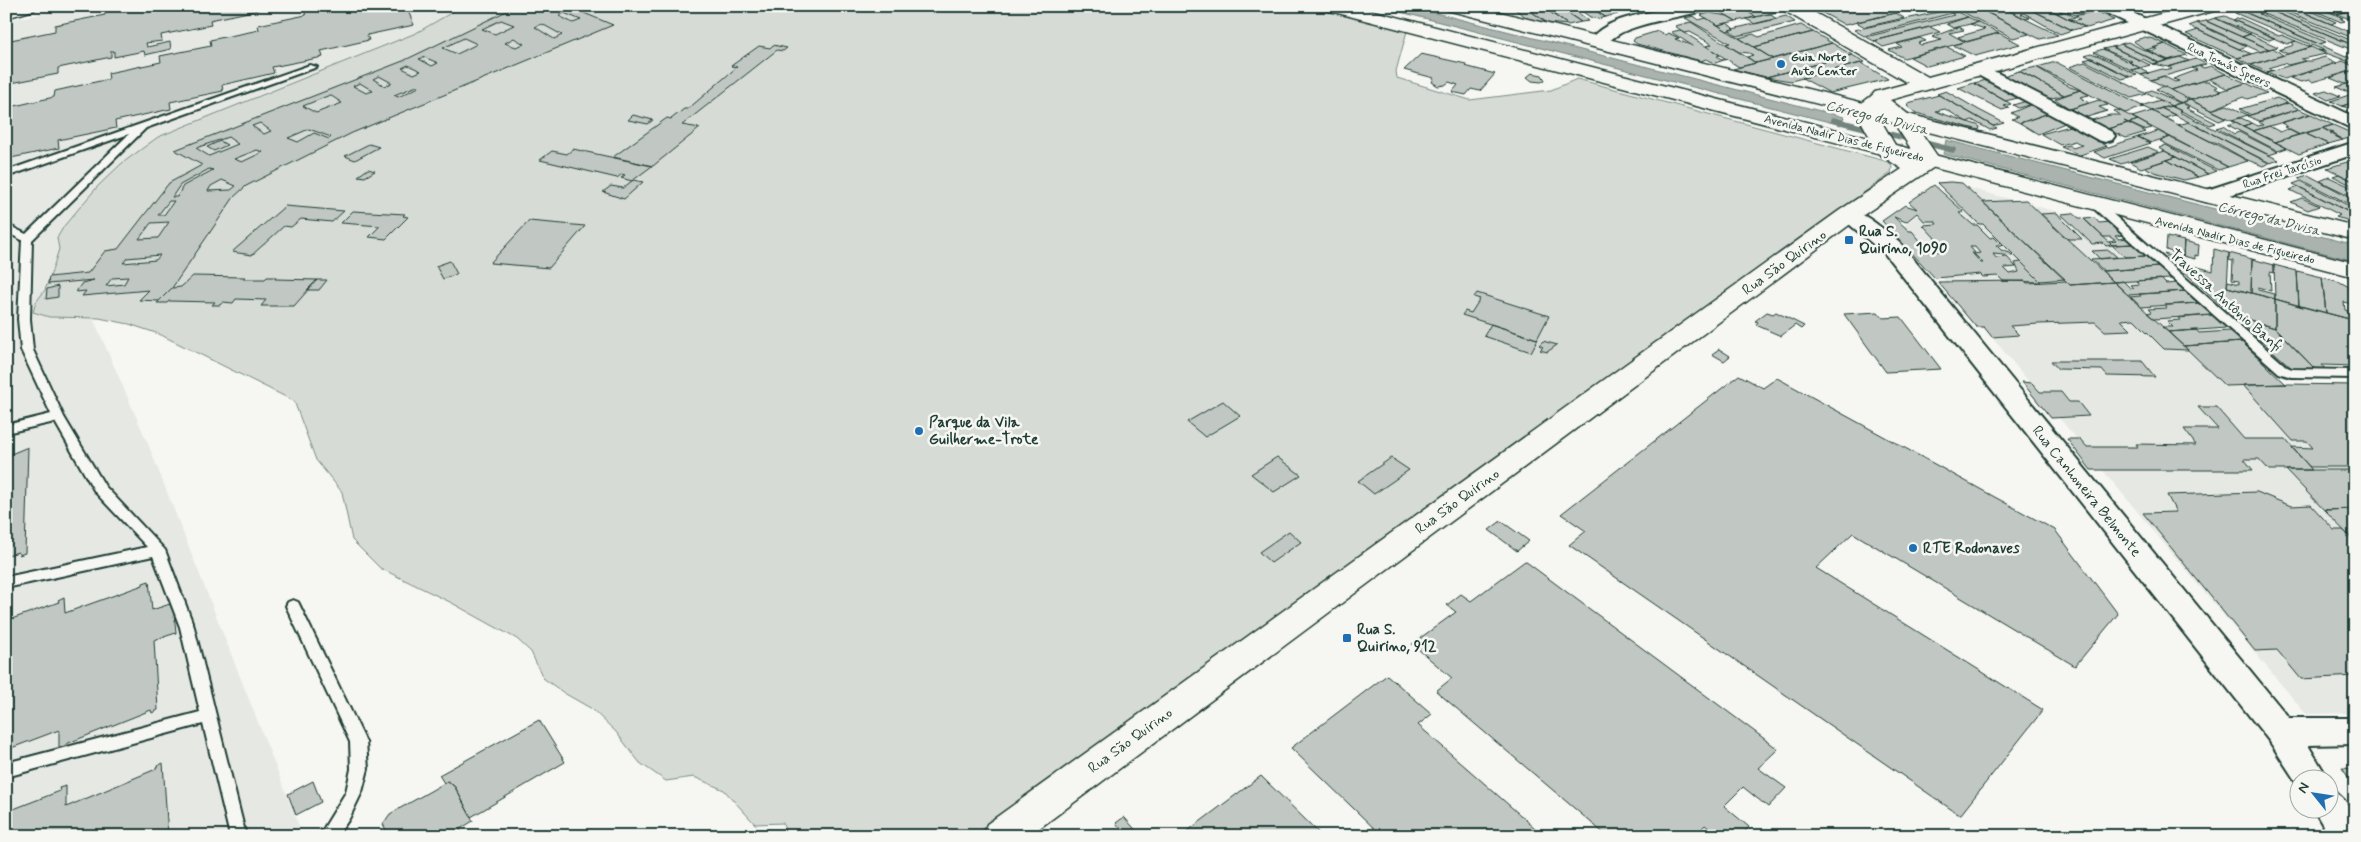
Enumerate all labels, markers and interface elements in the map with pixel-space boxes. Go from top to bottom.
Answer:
street label: Rua Tomás Speers [2184,40,2273,92]
place label: Guia Norte Auto Center [1791,50,1858,80]
marker: Guia Norte Auto Center [1775,58,1787,70]
water label: Córrego da Divisa [1823,97,1930,141]
street label: Avenida Nadir Dias de Figueiredo [1762,111,1925,168]
street label: Rua Frei Tarcísio [2241,153,2324,193]
water label: Córrego da Divisa [2215,198,2322,242]
street label: Avenida Nadir Dias de Figueiredo [2153,213,2316,270]
place label: Rua S. Quirino, 1090 [1859,222,1947,259]
street label: Rua São Quirino [1738,225,1831,300]
marker: Rua S. Quirino, 1090 [1843,234,1855,246]
street label: Travessa Antônio Banfi [2165,245,2286,357]
place label: Parque da Vila Guilherme-Trote [929,413,1039,450]
street label: Rua Canhoneira Belmonte [2027,422,2145,561]
marker: Parque da Vila Guilherme-Trote [913,425,925,437]
street label: Rua São Quirino [1411,464,1504,539]
place label: RTE Rodonaves [1923,539,2020,559]
marker: RTE Rodonaves [1907,542,1919,554]
place label: Rua S. Quirino, 912 [1357,620,1437,657]
marker: Rua S. Quirino, 912 [1341,632,1353,644]
street label: Rua São Quirino [1084,703,1177,778]
north arrow [2288,770,2338,820]
text: N [2293,779,2314,797]

